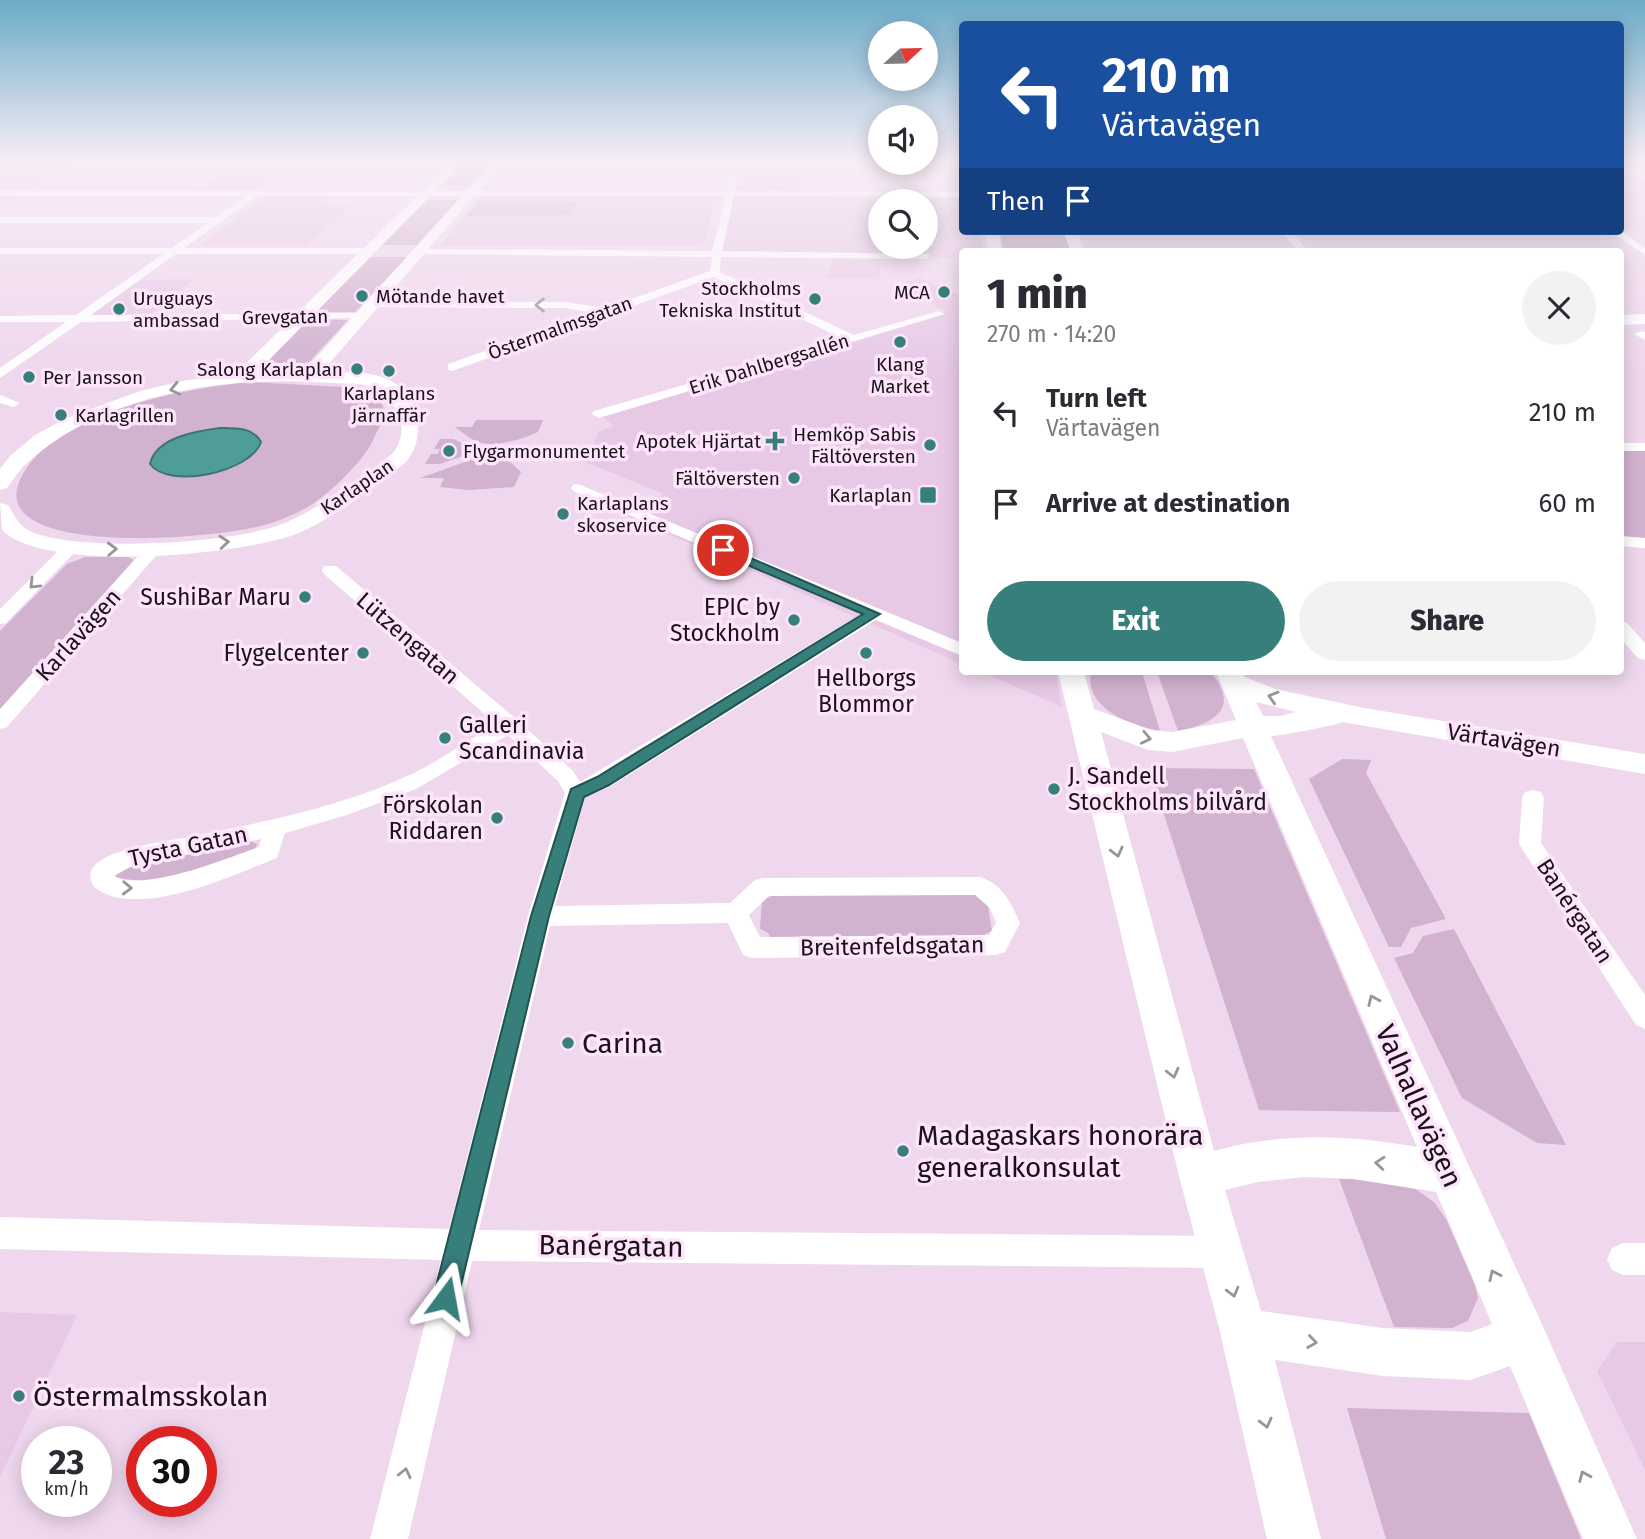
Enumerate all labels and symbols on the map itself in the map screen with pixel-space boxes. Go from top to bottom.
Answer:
north arrow [868,21,938,91]
place label: Stockholms Tekniska Institut [659,277,801,322]
place label: MCA [894,281,930,304]
marker: MCA [936,284,952,300]
place label: Mötande havet [376,285,505,308]
place label: Uruguays ambassad [133,287,220,332]
marker: Mötande havet [354,288,370,304]
street label: Östermalmsgatan [485,291,635,365]
marker: Stockholms Tekniska Institut [807,291,823,307]
one-way arrow [534,297,544,313]
marker: Uruguays ambassad [111,301,127,317]
street label: Grevgatan [242,305,328,329]
street label: Erik Dahlbergsallén [686,329,852,399]
marker: Klang Market [892,334,908,350]
place label: Klang Market [870,353,930,398]
place label: Salong Karlaplan [197,358,343,381]
marker: Salong Karlaplan [349,361,365,377]
marker: Karlaplans Järnaffär [381,363,397,379]
place label: Per Jansson [43,366,143,389]
marker: Per Jansson [21,369,37,385]
one-way arrow [169,380,181,395]
place label: Karlaplans Järnaffär [343,382,435,427]
place label: Karlagrillen [75,404,174,427]
marker: Karlagrillen [53,407,69,423]
place label: Hemköp Sabis Fältöversten [793,423,916,468]
place label: Apotek Hjärtat [636,430,761,453]
marker: Apotek Hjärtat [767,433,783,449]
marker: Hemköp Sabis Fältöversten [922,437,938,453]
place label: Flygarmonumentet [463,440,625,463]
marker: Flygarmonumentet [441,443,457,459]
street label: Karlaplan [316,454,398,520]
place label: Fältöversten [675,467,780,490]
marker: Fältöversten [786,470,802,486]
place label: Karlaplan [829,484,912,507]
marker: Karlaplan [918,485,938,505]
place label: Karlaplans skoservice [577,492,669,537]
marker: Karlaplans skoservice [555,506,571,522]
pin [693,520,753,580]
one-way arrow [218,535,229,550]
one-way arrow [107,541,118,556]
one-way arrow [30,575,43,588]
street label: Karlavägen [29,583,127,687]
place label: SushiBar Maru [140,583,291,611]
street label: Lützengatan [351,586,465,690]
marker: SushiBar Maru [297,589,313,605]
place label: EPIC by Stockholm [670,593,781,647]
marker: EPIC by Stockholm [786,612,802,628]
place label: Flygelcenter [223,639,349,667]
marker: Flygelcenter [355,645,371,661]
marker: Hellborgs Blommor [858,645,874,661]
place label: Hellborgs Blommor [816,664,916,718]
one-way arrow [1268,691,1280,706]
place label: Galleri Scandinavia [459,711,585,765]
street label: Värtavägen [1445,717,1563,763]
marker: Galleri Scandinavia [437,730,453,746]
one-way arrow [1140,730,1152,745]
place label: J. Sandell Stockholms bilvård [1068,762,1267,816]
marker: J. Sandell Stockholms bilvård [1046,781,1062,797]
place label: Förskolan Riddaren [382,791,483,845]
marker: Förskolan Riddaren [489,810,505,826]
street label: Tysta Gatan [126,820,250,872]
one-way arrow [1109,846,1123,858]
street label: Banérgatan [1531,853,1619,969]
one-way arrow [122,880,133,896]
street label: Breitenfeldsgatan [800,930,984,962]
one-way arrow [1367,994,1381,1007]
street label: Valhallavägen [1369,1020,1469,1192]
place label: Carina [582,1027,663,1060]
marker: Carina [560,1035,576,1051]
one-way arrow [1165,1067,1179,1079]
place label: Madagaskars honorära generalkonsulat [917,1119,1203,1184]
marker: Madagaskars honorära generalkonsulat [895,1143,911,1159]
one-way arrow [1375,1156,1386,1171]
street label: Banérgatan [538,1228,684,1264]
position arrow [409,1261,483,1335]
one-way arrow [1489,1270,1503,1282]
one-way arrow [1225,1286,1239,1298]
one-way arrow [1306,1335,1318,1350]
place label: Östermalmsskolan [33,1380,268,1413]
marker: Östermalmsskolan [11,1388,27,1404]
one-way arrow [1258,1416,1272,1428]
speed limit sign: 30 [126,1426,217,1517]
one-way arrow [396,1467,411,1479]
one-way arrow [1578,1471,1592,1483]

